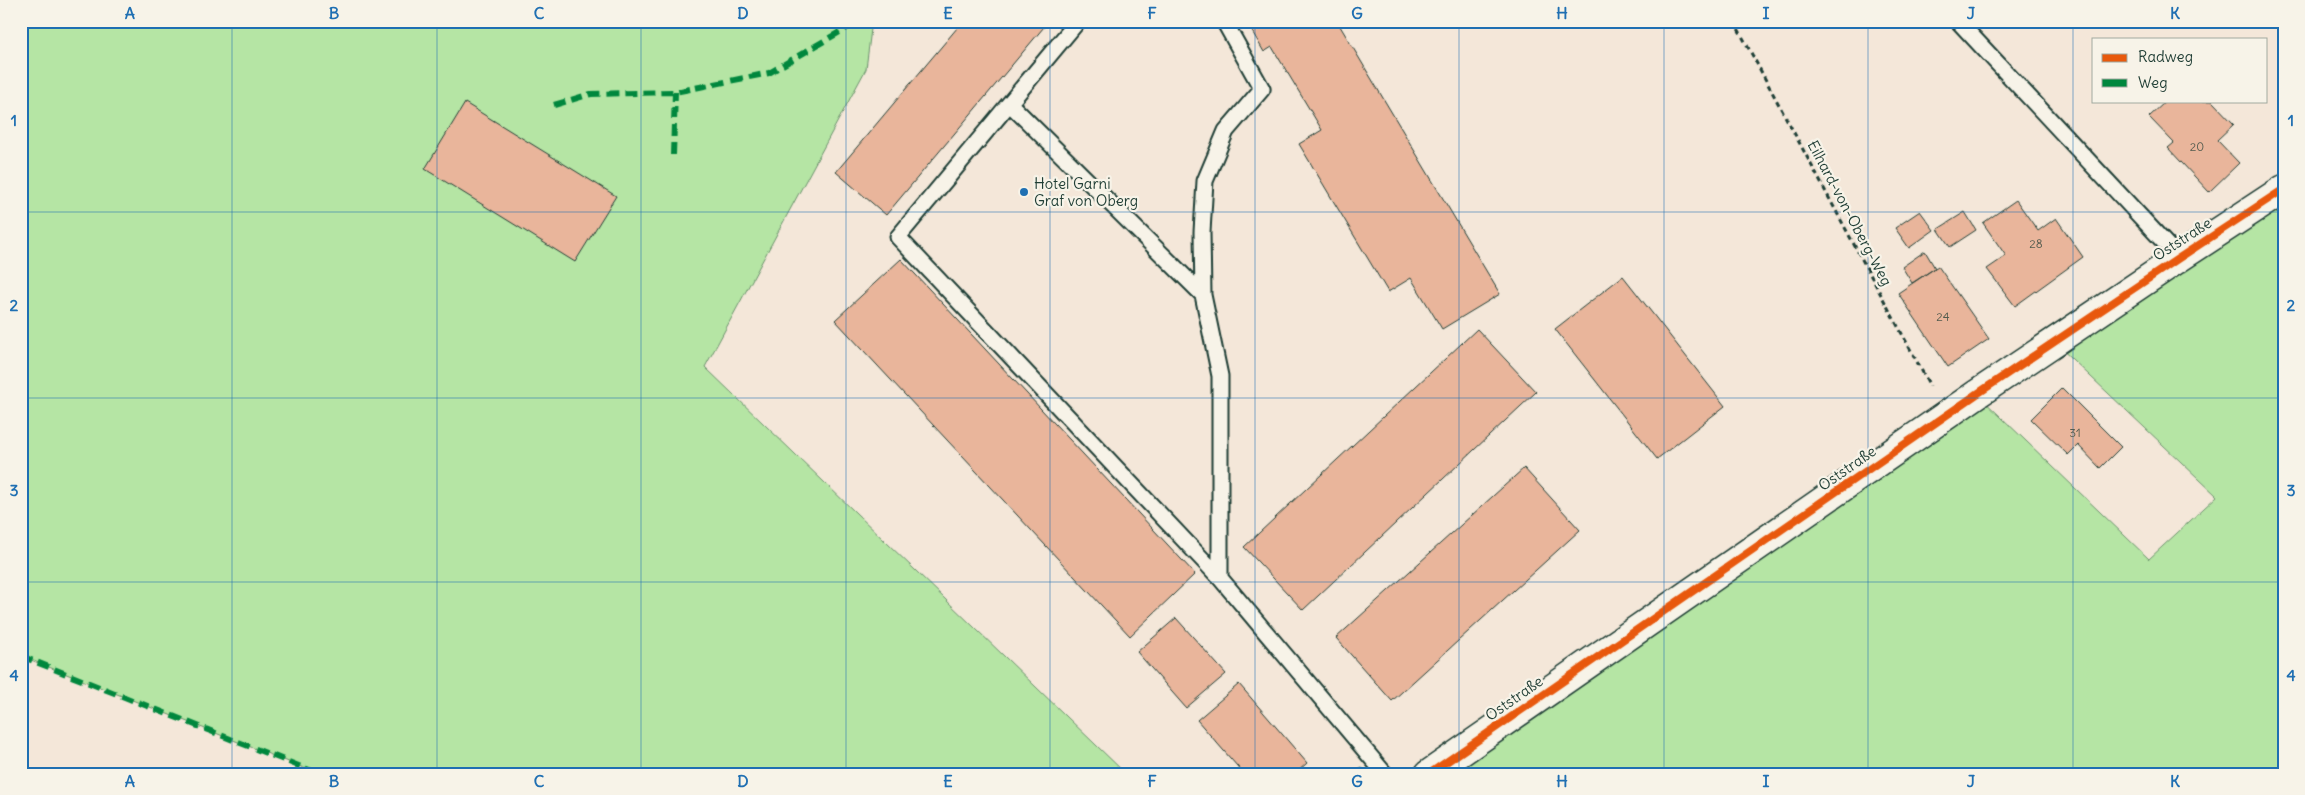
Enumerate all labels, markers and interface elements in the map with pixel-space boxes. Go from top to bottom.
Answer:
text: A [125,3,135,23]
text: B [329,3,340,23]
text: C [534,3,545,23]
text: D [737,3,749,23]
text: E [943,3,953,23]
text: F [1147,3,1157,23]
text: G [1351,3,1363,23]
text: H [1556,3,1568,23]
text: I [1763,3,1770,23]
text: J [1967,3,1976,23]
text: K [2170,3,2180,23]
legend [2092,38,2268,102]
text: Radweg [2138,47,2193,66]
text: Weg [2138,73,2168,92]
text: 1 [11,110,17,130]
text: 1 [2288,110,2294,130]
street label: Eilhard-von-Oberg-Weg [1804,137,1896,289]
house number: 20 [2190,139,2204,154]
place label: Hotel Garni Graf von Oberg [1034,174,1138,210]
marker: Hotel Garni Graf von Oberg [1018,186,1030,198]
street label: Oststraße [2149,213,2215,265]
house number: 28 [2029,236,2043,251]
text: 2 [10,295,19,315]
text: 2 [2287,295,2296,315]
house number: 24 [1936,309,1950,324]
house number: 31 [2069,425,2081,440]
street label: Oststraße [1814,441,1880,495]
text: 3 [9,480,19,500]
text: 3 [2286,480,2296,500]
text: 4 [9,665,19,685]
text: 4 [2286,665,2296,685]
street label: Oststraße [1481,671,1547,725]
text: A [125,771,135,791]
text: B [329,771,340,791]
text: C [534,771,545,791]
text: D [737,771,749,791]
text: E [943,771,953,791]
text: F [1147,771,1157,791]
text: G [1351,771,1363,791]
text: H [1556,771,1568,791]
text: I [1763,771,1770,791]
text: J [1967,771,1976,791]
text: K [2170,771,2180,791]

